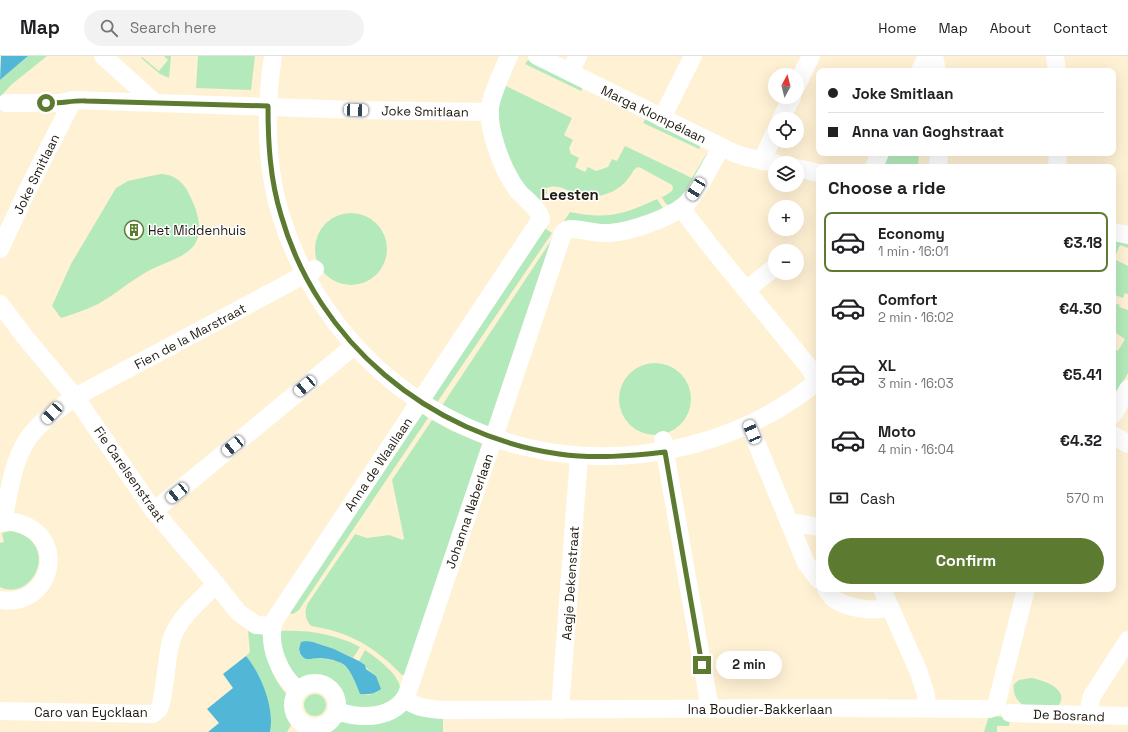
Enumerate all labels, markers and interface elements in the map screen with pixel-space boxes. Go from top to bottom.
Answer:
search box [84,10,364,46]
text: Map [20,15,60,40]
icon: search [98,17,120,39]
text: Search here [130,18,216,37]
text: Home [878,19,916,37]
text: Map [938,19,968,37]
text: About [990,19,1031,37]
text: Contact [1053,19,1108,37]
north arrow [768,68,804,104]
map controls [768,68,804,280]
street label: Marga Klompélaan [598,82,709,147]
text: Joke Smitlaan [852,84,954,103]
route start [37,94,55,112]
street label: Joke Smitlaan [381,102,469,121]
car [344,104,368,116]
button: locate [768,112,804,148]
text: Anna van Goghstraat [852,122,1004,141]
street label: Joke Smitlaan [10,131,63,217]
button: layers [768,156,804,192]
car [685,176,707,202]
text: Choose a ride [828,176,946,199]
district label: Leesten [541,185,599,204]
button: + [768,200,804,236]
building icon: Het Middenhuis [123,219,145,241]
place label: Het Middenhuis [148,222,246,239]
icon: car [830,224,866,260]
text: Economy [878,224,945,243]
text: €3.18 [1063,233,1102,252]
text: 1 min · 16:01 [878,243,949,260]
button: − [768,244,804,280]
icon: car [830,290,866,326]
text: Comfort [878,290,938,309]
text: €4.30 [1059,299,1102,318]
street label: Fien de la Marstraat [132,300,249,373]
text: 2 min · 16:02 [878,309,953,326]
icon: car [830,356,866,392]
text: XL [878,356,896,375]
text: €5.41 [1063,365,1102,384]
car [292,374,318,398]
text: 3 min · 16:03 [878,375,954,392]
car [39,400,65,426]
street label: Anna de Waallaan [341,414,416,515]
car [742,419,762,445]
icon: car [830,422,866,458]
text: Moto [878,422,916,441]
street label: Fie Carelsenstraat [90,423,169,525]
text: €4.32 [1060,431,1102,450]
car [220,434,246,458]
text: 4 min · 16:04 [878,441,954,458]
street label: Johanna Naberlaan [442,451,497,571]
car [164,481,190,505]
icon: cash [828,487,850,509]
text: Cash [860,489,895,508]
text: 570 m [1066,490,1104,507]
street label: Aagje Dekenstraat [558,525,583,641]
button: Confirm [828,538,1104,584]
callout: 2 min [716,651,782,679]
route end [693,656,711,674]
text: 2 min [732,656,766,673]
street label: Ina Boudier-Bakkerlaan [688,701,832,718]
street label: Caro van Eycklaan [34,704,148,721]
street label: De Bosrand [1033,706,1105,725]

